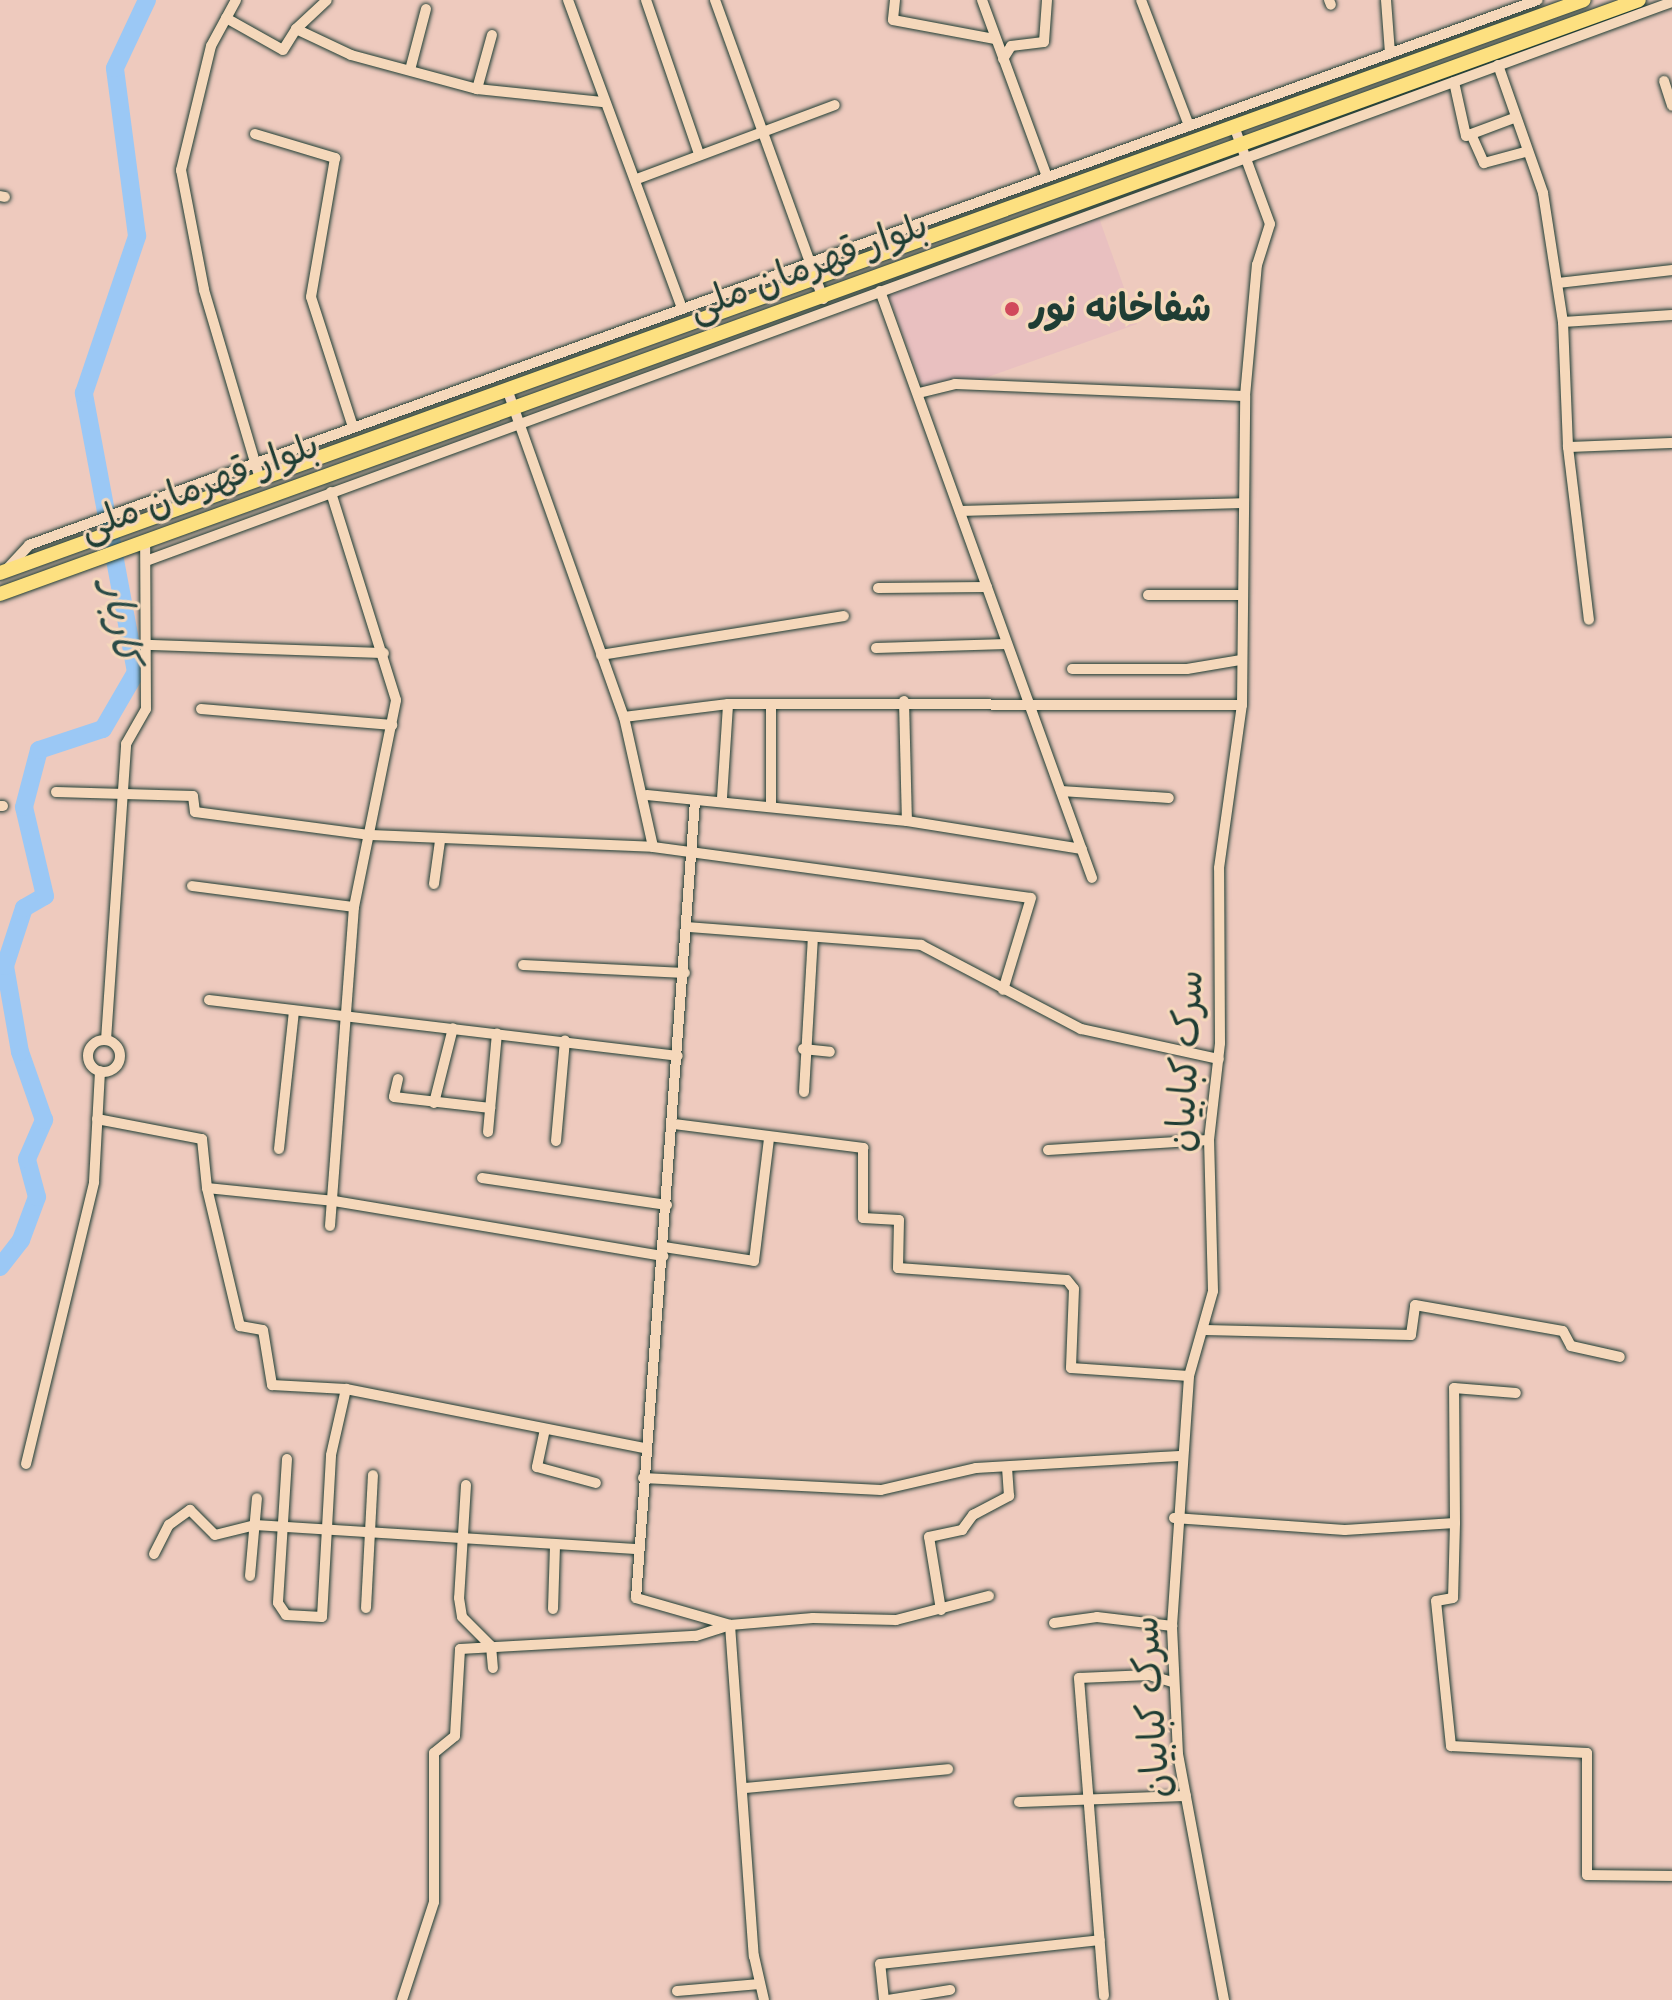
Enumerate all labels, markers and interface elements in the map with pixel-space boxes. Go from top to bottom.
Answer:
street label: بلوار قهرمان ملی [682,202,934,330]
place label: شفاخانه نور [1030,286,1211,332]
marker: شفاخانه نور [1001,298,1023,320]
street label: بلوار قهرمان ملی [73,422,325,550]
water label: کاربار [93,578,151,666]
street label: سرک کبابیان [1157,969,1213,1153]
street label: سرک کبابیان [1122,1614,1180,1800]

